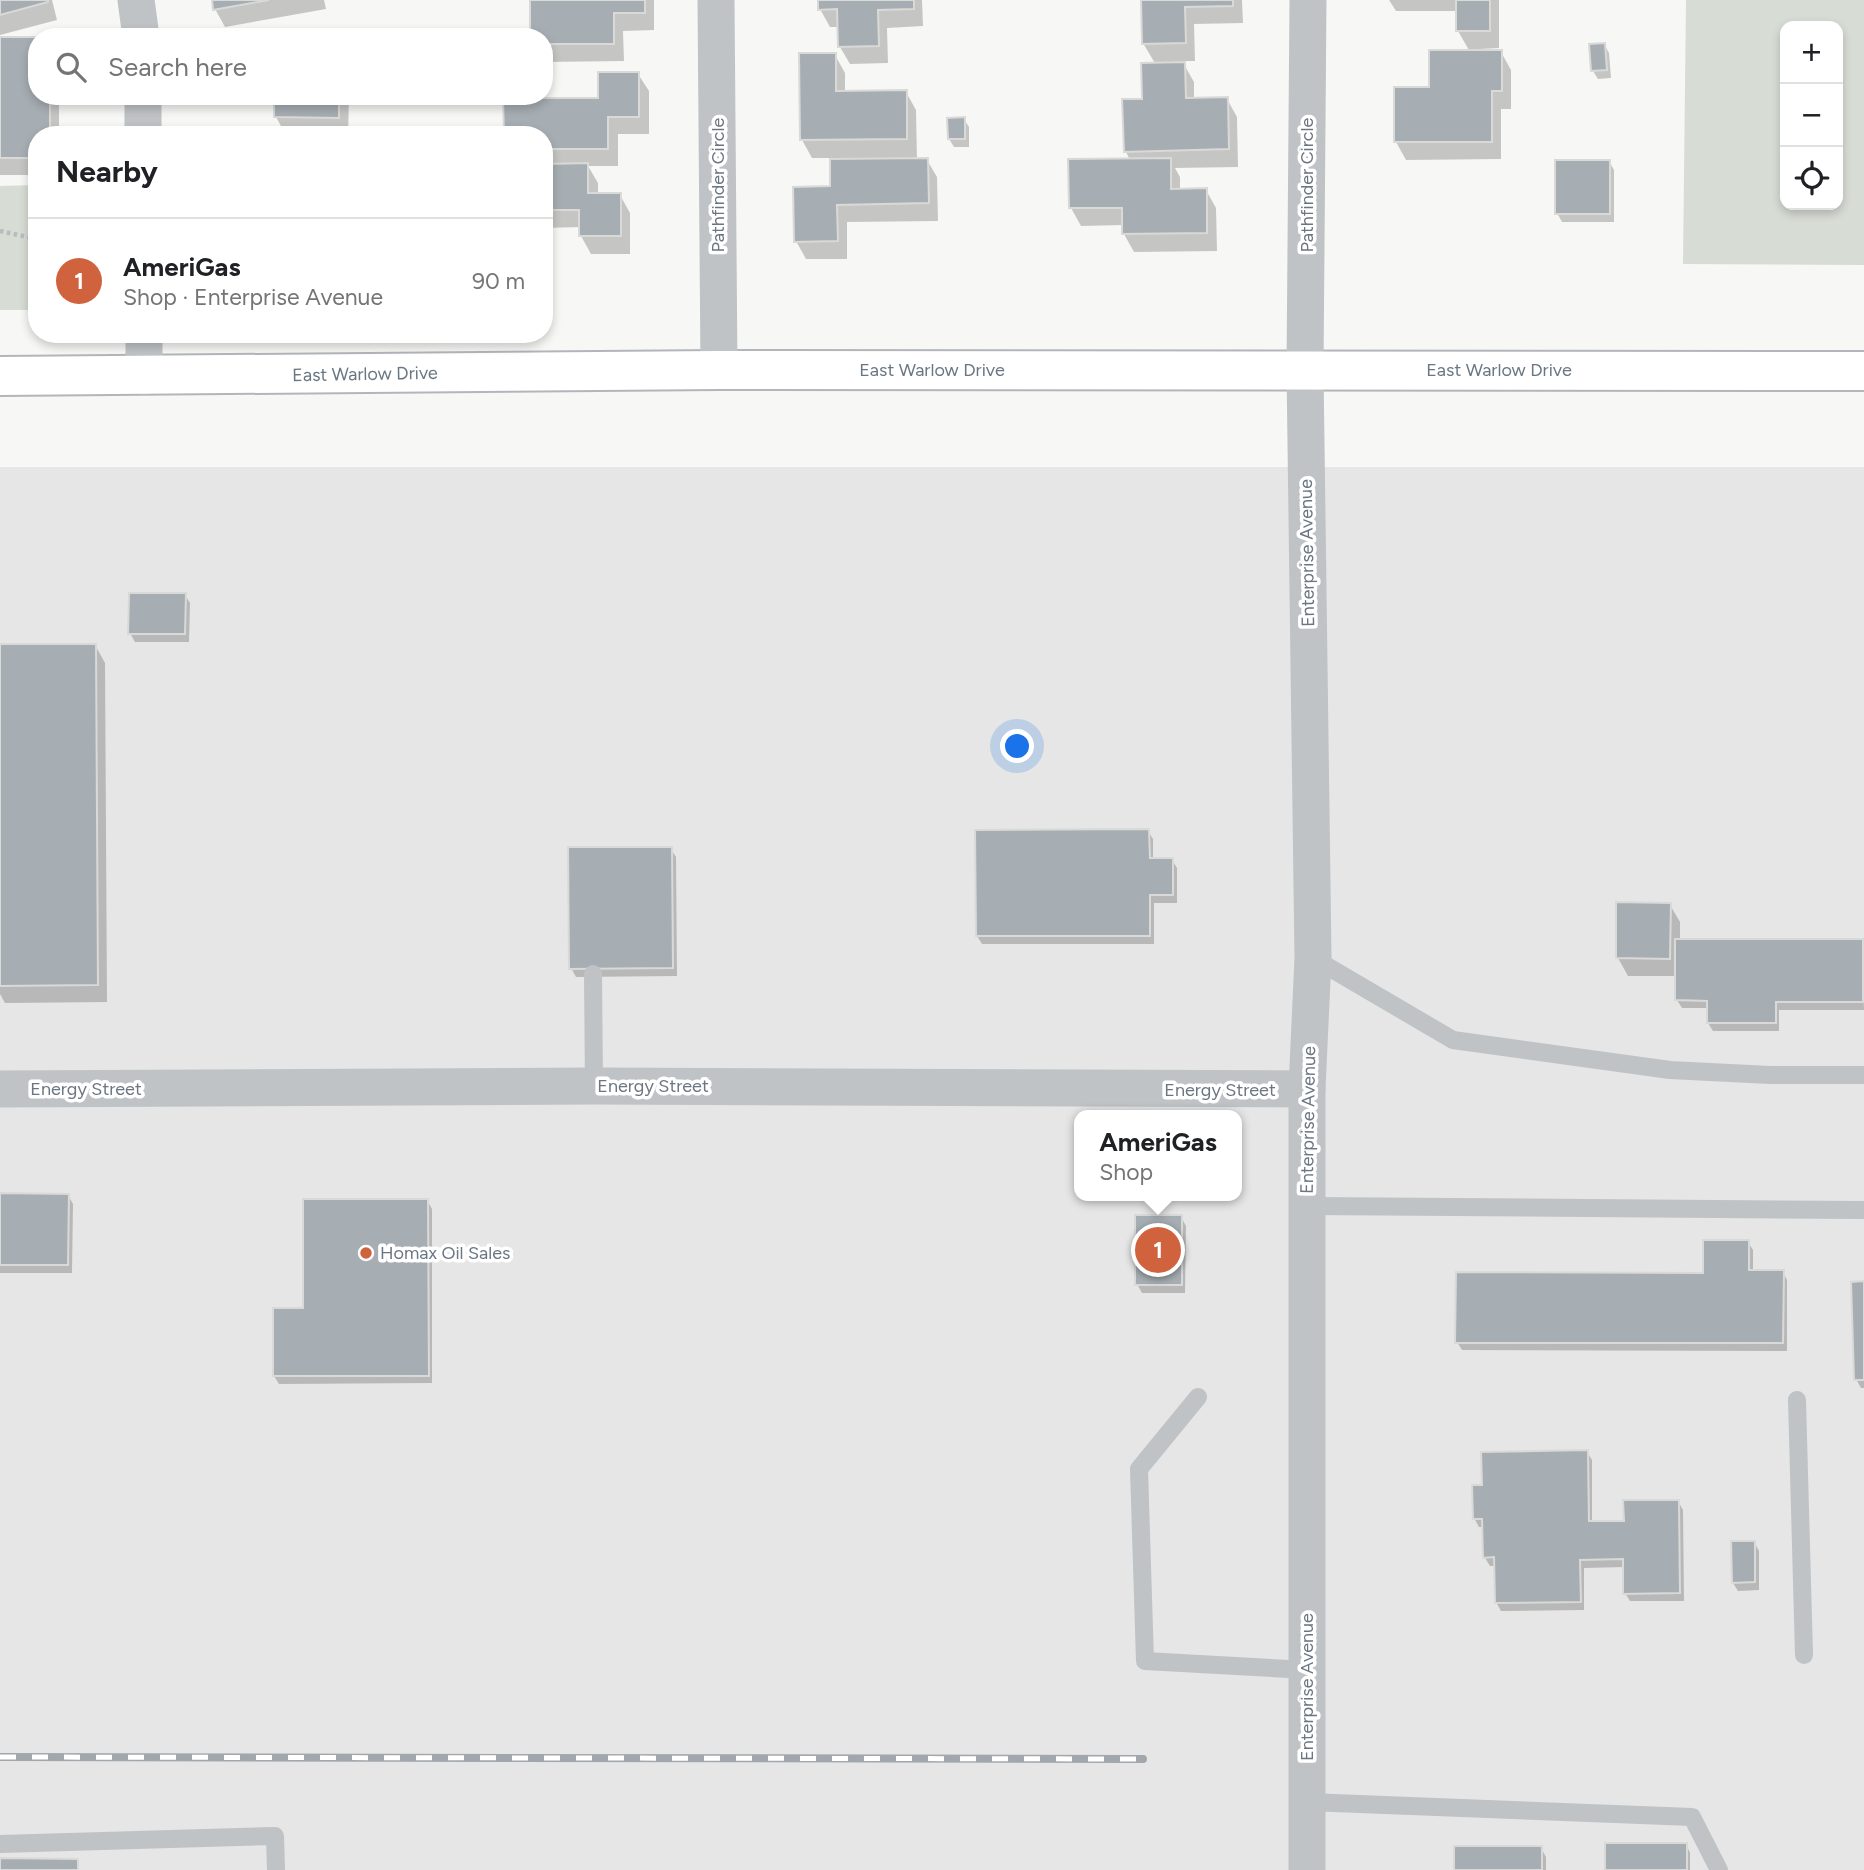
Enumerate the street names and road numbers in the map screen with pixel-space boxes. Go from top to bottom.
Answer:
street label: Pathfinder Circle [707,117,729,252]
street label: Pathfinder Circle [1296,117,1318,252]
street label: East Warlow Drive [859,359,1005,381]
street label: East Warlow Drive [1426,359,1572,381]
street label: East Warlow Drive [292,362,438,386]
street label: Enterprise Avenue [1295,479,1319,627]
street label: Enterprise Avenue [1296,1046,1320,1194]
street label: Energy Street [597,1075,709,1097]
street label: Energy Street [30,1078,142,1100]
street label: Energy Street [1164,1079,1276,1101]
street label: Enterprise Avenue [1296,1613,1318,1761]

